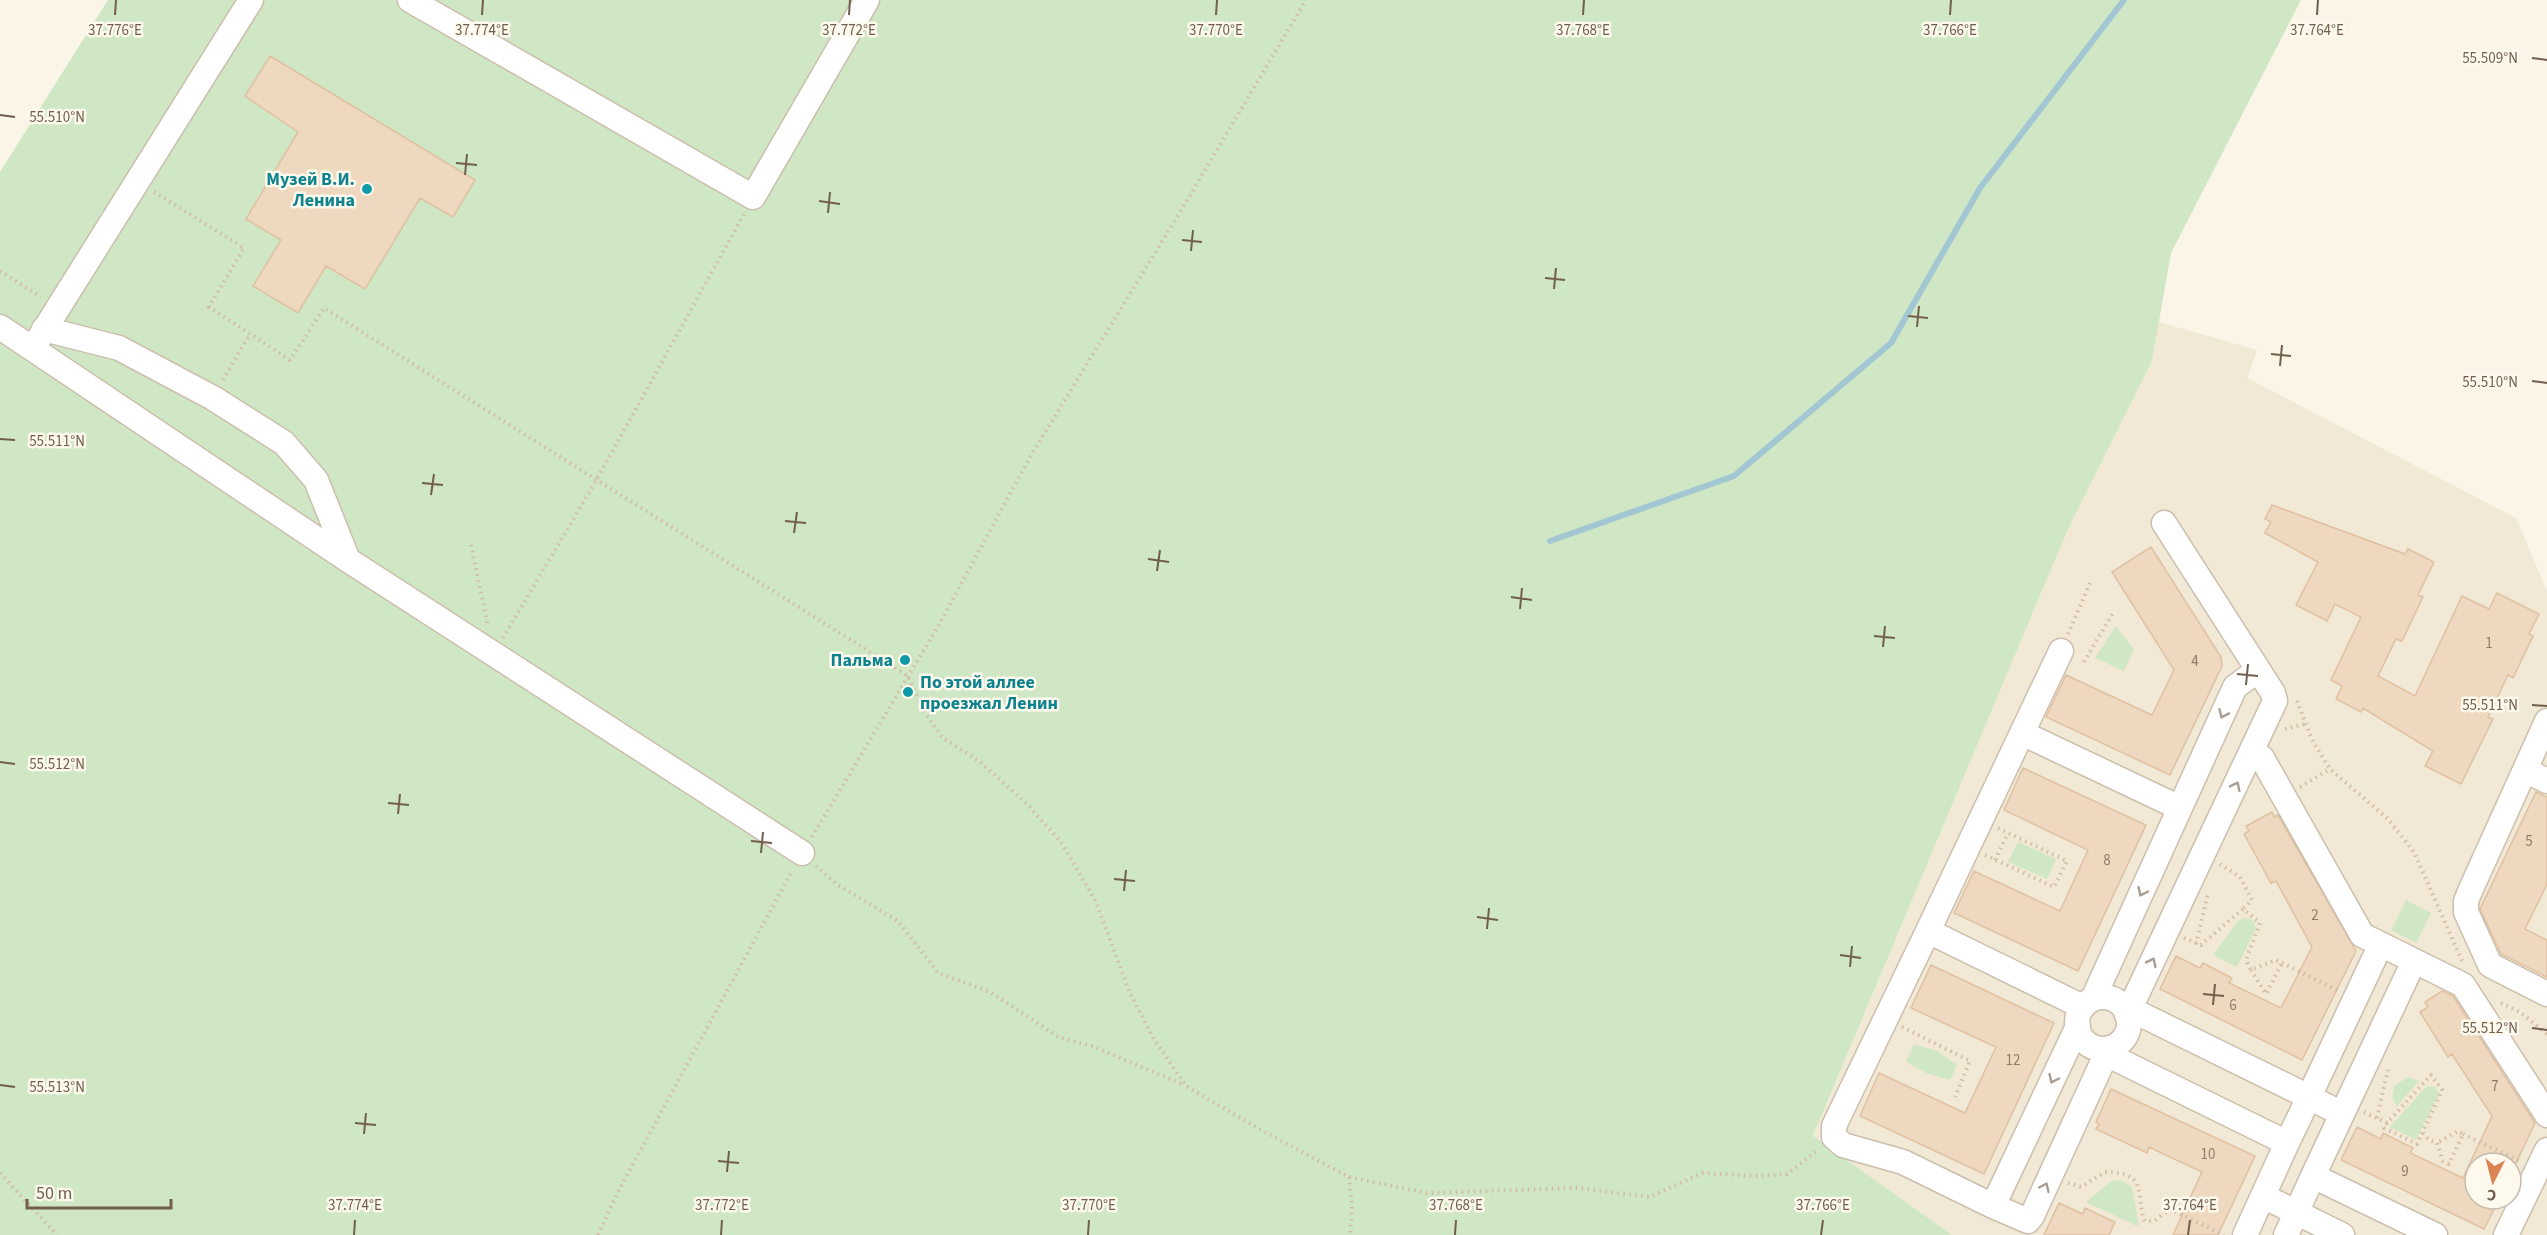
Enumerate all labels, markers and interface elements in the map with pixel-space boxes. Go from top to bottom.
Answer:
text: 37.776°E [88,20,142,41]
text: 37.774°E [455,20,509,41]
text: 37.772°E [822,20,876,41]
text: 37.770°E [1189,20,1243,41]
text: 37.768°E [1556,20,1610,41]
text: 37.766°E [1923,20,1977,41]
text: 37.764°E [2290,20,2344,41]
text: 55.509°N [2462,48,2518,69]
text: 55.510°N [29,107,85,128]
place label: Музей В.И. Ленина [266,167,355,213]
marker: Музей В.И. Ленина [360,182,374,196]
text: 55.510°N [2462,372,2518,393]
text: 55.511°N [29,431,85,452]
house number: 1 [2485,633,2493,654]
place label: Пальма [831,648,893,673]
house number: 4 [2191,651,2199,672]
marker: Пальма [898,653,912,667]
place label: По этой аллее проезжал Ленин [920,670,1058,716]
marker: По этой аллее проезжал Ленин [901,685,915,699]
text: 55.511°N [2462,695,2518,716]
one-way arrow [2218,708,2230,719]
text: 55.512°N [29,754,85,775]
one-way arrow [2229,781,2241,792]
house number: 5 [2525,831,2533,852]
house number: 8 [2103,850,2111,871]
one-way arrow [2137,885,2149,896]
house number: 2 [2311,905,2319,926]
one-way arrow [2145,957,2157,968]
house number: 6 [2229,995,2237,1016]
text: 55.512°N [2462,1018,2518,1039]
house number: 12 [2006,1050,2020,1071]
one-way arrow [2048,1073,2060,1084]
house number: 7 [2491,1076,2499,1097]
text: 55.513°N [29,1077,85,1098]
house number: 10 [2201,1144,2215,1165]
north arrow [2463,1151,2523,1211]
house number: 9 [2401,1161,2409,1182]
scale bar [27,1172,171,1210]
text: 50 m [36,1181,72,1206]
one-way arrow [2038,1182,2050,1193]
text: С [2486,1183,2497,1206]
text: 37.774°E [328,1195,382,1216]
text: 37.772°E [695,1195,749,1216]
text: 37.770°E [1062,1195,1116,1216]
text: 37.768°E [1429,1195,1483,1216]
text: 37.766°E [1796,1195,1850,1216]
text: 37.764°E [2163,1195,2217,1216]

